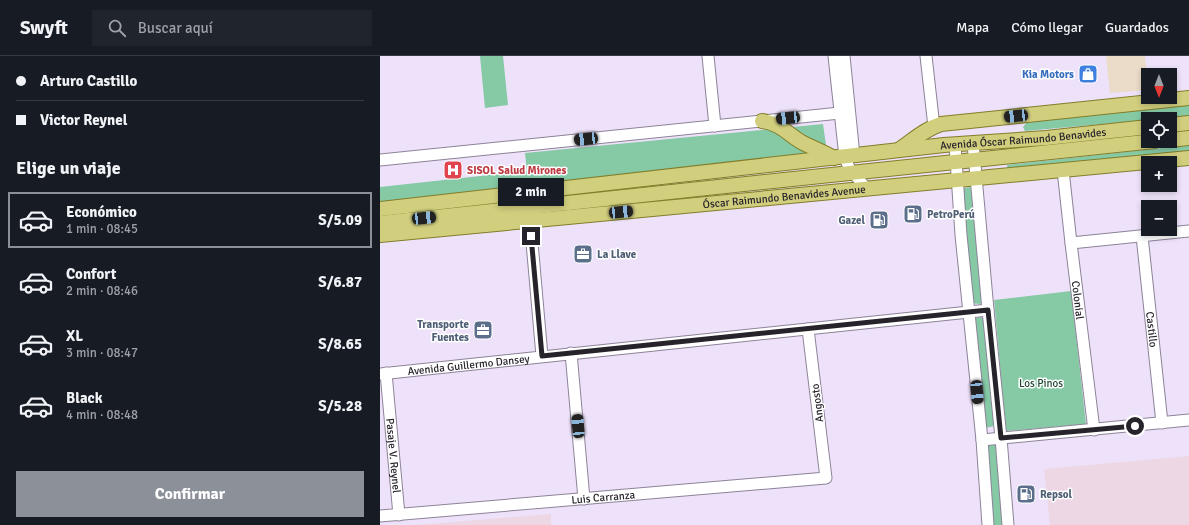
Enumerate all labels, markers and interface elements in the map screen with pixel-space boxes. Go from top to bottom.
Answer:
search box [92,10,372,46]
text: Swyft [20,16,68,40]
icon: search [106,17,128,39]
text: Buscar aquí [138,19,213,37]
text: Mapa [956,19,989,36]
text: Cómo llegar [1011,19,1083,36]
text: Guardados [1105,19,1169,36]
shop icon: Kia Motors [1077,63,1099,85]
place label: Kia Motors [1022,68,1074,81]
north arrow [1141,68,1177,104]
map controls [1141,68,1177,236]
text: Arturo Castillo [40,72,137,90]
car [1003,109,1029,123]
text: Victor Reynel [40,111,127,129]
car [775,111,801,125]
button: locate [1141,112,1177,148]
street label: Avenida Óscar Raimundo Benavides [939,126,1107,152]
car [573,132,599,146]
button: + [1141,156,1177,192]
text: Elige un viaje [16,157,121,179]
hospital icon: SISOL Salud Mirones [442,159,464,181]
place label: SISOL Salud Mirones [467,164,566,177]
callout: 2 min [498,178,564,206]
street label: Óscar Raimundo Benavides Avenue [702,183,866,211]
text: 2 min [515,184,547,200]
button: − [1141,200,1177,236]
icon: car [18,202,54,238]
text: Económico [66,203,137,221]
fuel station icon: PetroPerú [902,203,924,225]
car [609,205,633,219]
place label: PetroPerú [927,208,975,221]
fuel station icon: Gazel [868,209,890,231]
text: S/5.09 [318,211,362,229]
car [411,211,437,225]
place label: Gazel [838,214,866,227]
text: 1 min · 08:45 [66,221,138,237]
route end [522,227,540,245]
office icon: La Llave [572,243,594,265]
place label: La Llave [597,248,637,261]
icon: car [18,264,54,300]
text: Confort [66,265,116,283]
text: S/6.87 [318,273,362,291]
street label: Colonial [1069,280,1086,320]
text: 2 min · 08:46 [66,283,138,299]
street label: Castillo [1143,311,1160,348]
place label: Transporte Fuentes [417,318,470,344]
office icon: Transporte Fuentes [472,319,494,341]
icon: car [18,326,54,362]
text: XL [66,327,83,345]
text: S/8.65 [318,335,362,353]
text: 3 min · 08:47 [66,345,138,361]
street label: Avenida Guillermo Dansey [407,352,531,378]
park label: Los Pinos [1019,377,1063,390]
car [970,380,984,404]
street label: Angosto [809,383,826,423]
icon: car [18,388,54,424]
text: Black [66,389,103,407]
text: S/5.28 [318,397,362,415]
text: 4 min · 08:48 [66,407,138,423]
car [571,414,585,438]
route start [1126,417,1144,435]
street label: Pasaje V. Reynel [383,418,403,494]
button: Confirmar [16,471,364,517]
fuel station icon: Repsol [1015,483,1037,505]
street label: Luis Carranza [571,488,636,507]
place label: Repsol [1040,488,1073,501]

